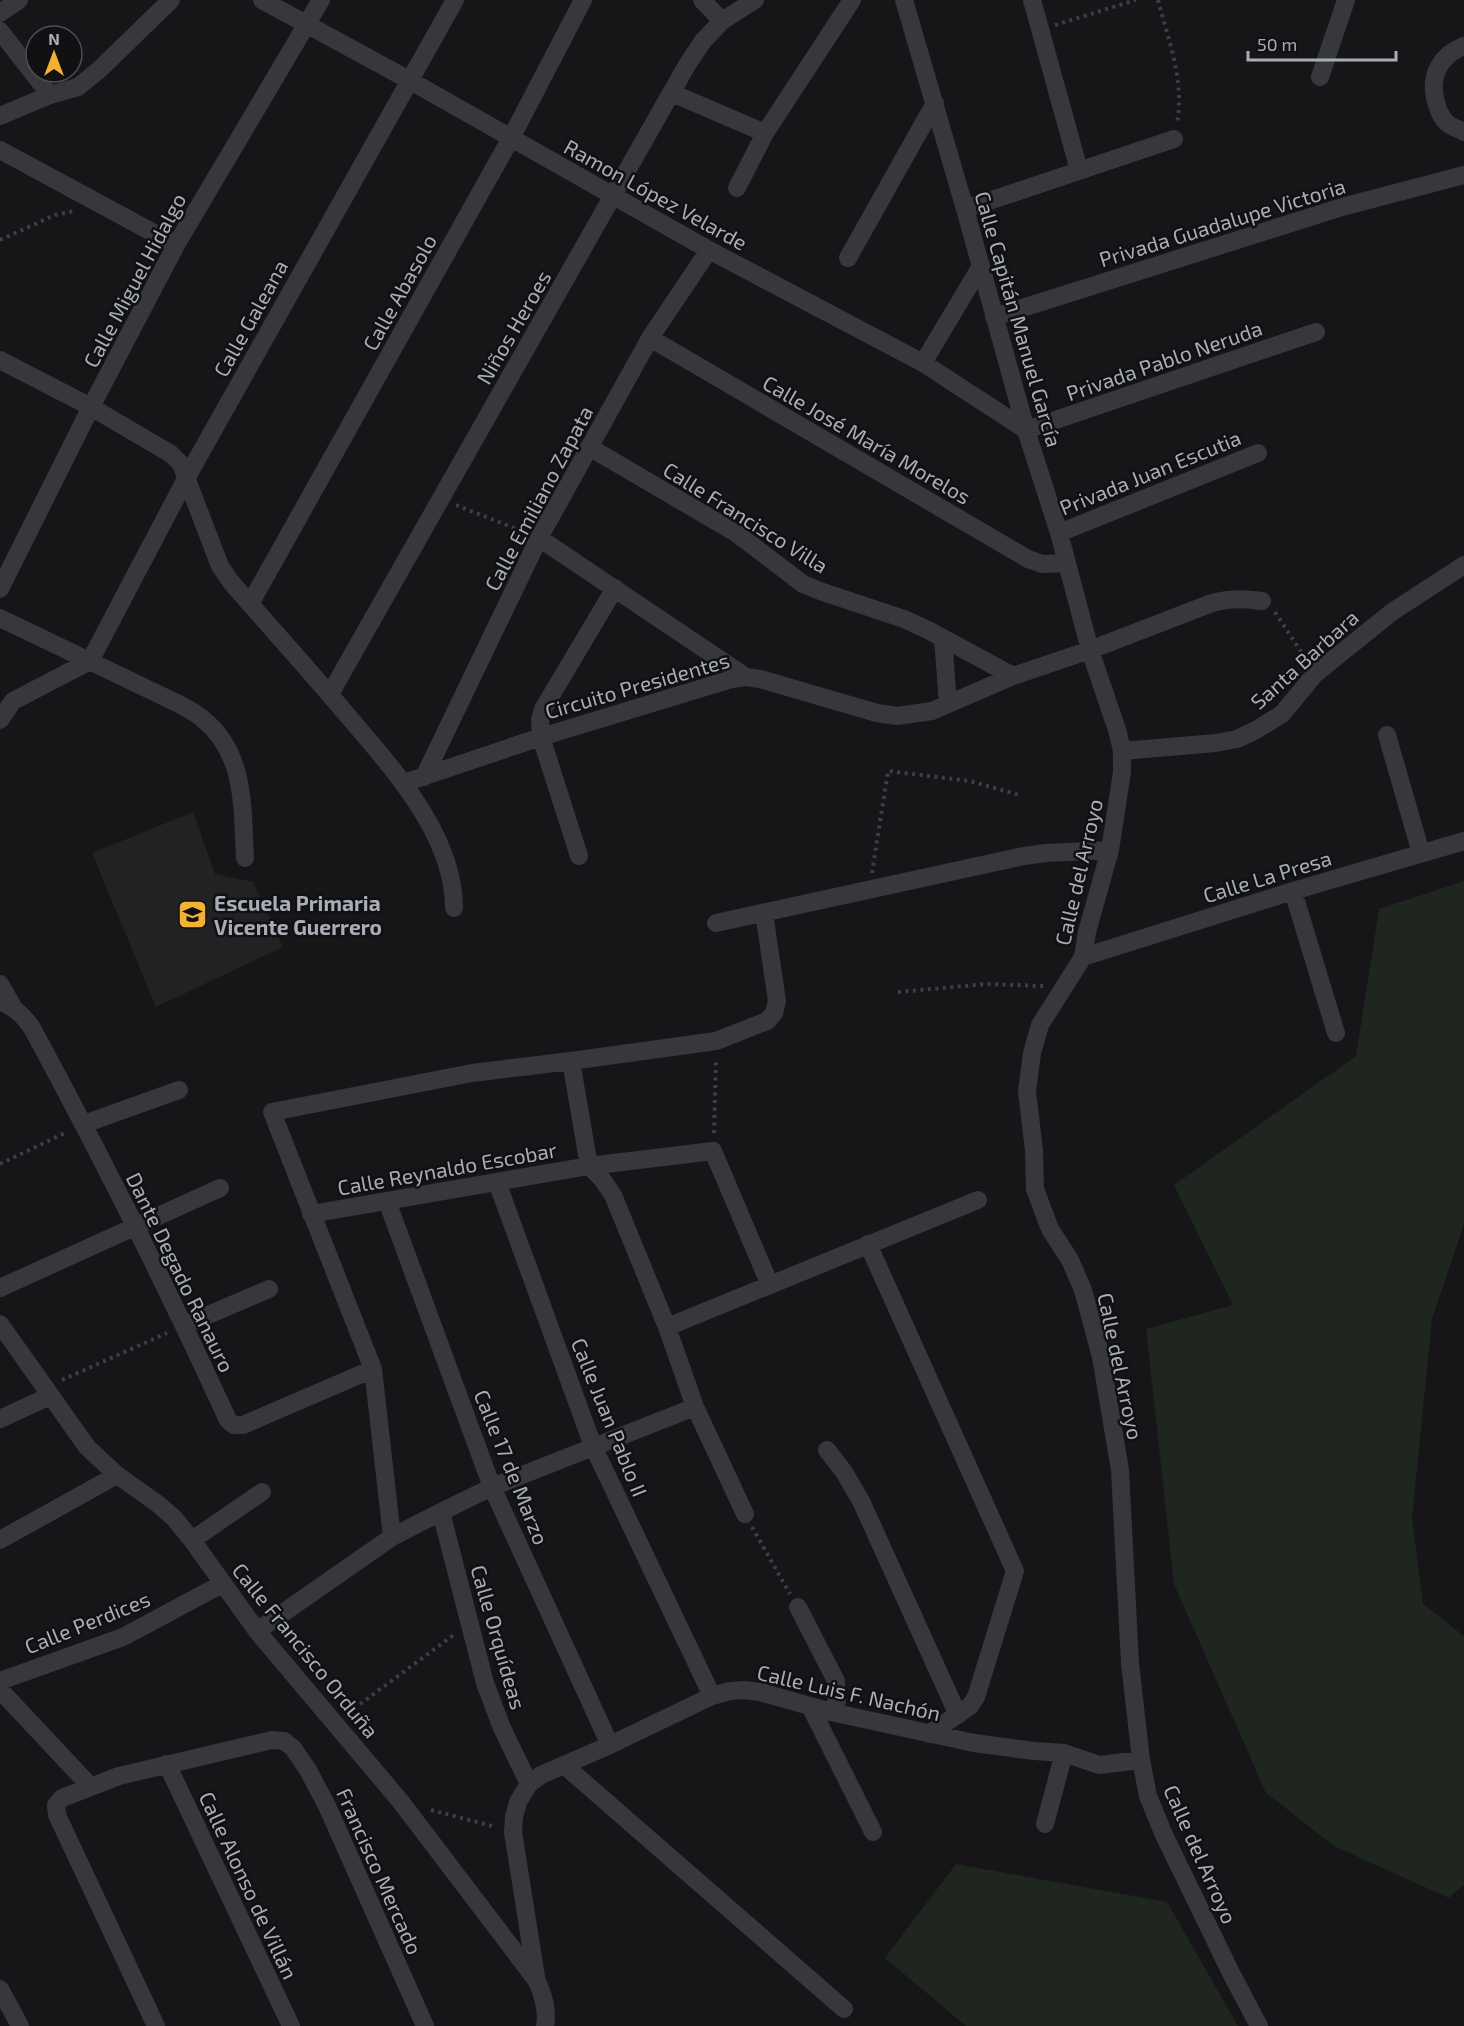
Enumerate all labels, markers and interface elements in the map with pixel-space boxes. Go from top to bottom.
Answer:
north arrow [24,24,84,84]
scale bar [1248,24,1396,62]
text: N [48,29,60,48]
text: 50 m [1257,33,1297,55]
street label: Ramon López Velarde [560,133,752,255]
street label: Privada Guadalupe Victoria [1096,173,1348,271]
street label: Calle Capitán Manuel García [970,188,1068,450]
street label: Calle Miguel Hidalgo [78,189,190,371]
street label: Calle Abasolo [357,230,441,354]
street label: Calle Galeana [208,255,292,381]
street label: Niños Heroes [470,266,556,388]
street label: Privada Pablo Neruda [1063,315,1265,405]
street label: Calle José María Morelos [759,369,975,509]
street label: Calle Emiliano Zapata [479,401,597,595]
street label: Privada Juan Escutia [1056,424,1244,520]
street label: Calle Francisco Villa [659,456,833,578]
street label: Santa Barbara [1245,604,1363,714]
street label: Circuito Presidentes [542,647,732,723]
street label: Calle del Arroyo [1049,796,1107,948]
street label: Calle La Presa [1200,845,1334,907]
place label: Escuela Primaria Vicente Guerrero [214,890,382,939]
school or university icon: Escuela Primaria Vicente Guerrero [177,898,209,930]
street label: Calle Reynaldo Escobar [335,1136,559,1200]
street label: Dante Degado Ranauro [122,1168,240,1376]
street label: Calle del Arroyo [1093,1290,1149,1442]
street label: Calle Juan Pablo II [567,1334,653,1500]
street label: Calle 17 de Marzo [470,1386,554,1548]
street label: Calle Francisco Orduña [228,1557,384,1743]
street label: Calle Orquídeas [466,1562,532,1712]
street label: Calle Perdices [21,1586,153,1658]
street label: Calle Luis F. Nachón [755,1659,943,1725]
street label: Calle del Arroyo [1159,1781,1243,1927]
street label: Francisco Mercado [332,1784,428,1958]
street label: Calle Alonso de Villán [195,1787,303,1983]

